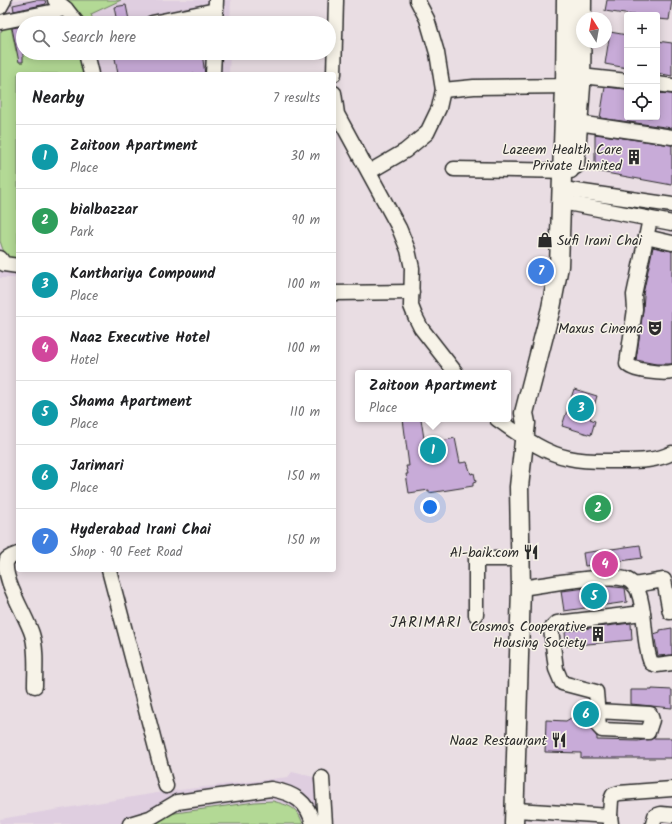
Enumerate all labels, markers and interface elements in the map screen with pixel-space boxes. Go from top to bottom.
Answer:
north arrow [576,12,612,48]
map controls [624,12,660,120]
button: + [624,12,660,48]
search box [16,16,336,60]
text: Search here [62,26,136,50]
icon: search [30,27,52,49]
button: − [624,48,660,84]
button: locate [624,84,660,120]
text: Nearby [32,85,84,112]
text: 7 results [273,88,320,109]
text: Zaitoon Apartment [70,134,198,158]
place label: Lazeem Health Care Private Limited [502,139,623,177]
text: 1 [43,146,47,167]
text: 30 m [291,146,320,167]
building icon: Lazeem Health Care Private Limited [625,148,643,166]
text: Place [70,158,98,179]
text: bialbazzar [70,198,138,222]
text: 2 [41,210,49,231]
text: 90 m [292,210,320,231]
text: Park [70,222,94,243]
place label: Sufi Irani Chai [557,230,643,252]
shop icon: Sufi Irani Chai [536,231,554,249]
pin: 7 [528,256,554,286]
text: Kanthariya Compound [70,262,215,286]
text: 3 [41,274,49,295]
text: 100 m [287,274,320,295]
text: Place [70,286,98,307]
place label: Maxus Cinema [558,318,643,340]
theatre icon: Maxus Cinema [646,319,664,337]
text: Naaz Executive Hotel [70,326,210,350]
text: 4 [41,338,49,359]
text: 100 m [287,338,320,359]
text: Hotel [70,350,99,371]
popup [355,370,511,422]
text: Zaitoon Apartment [369,374,497,398]
text: Shama Apartment [70,390,192,414]
pin: 3 [568,393,594,423]
text: Place [369,398,397,419]
text: 5 [42,402,48,423]
text: 110 m [290,402,320,423]
text: Place [70,414,98,435]
pin: 1 [420,435,446,465]
text: Jarimari [70,454,124,478]
text: 6 [41,466,49,487]
text: 150 m [287,466,320,487]
text: Place [70,478,98,499]
pin: 2 [585,493,611,523]
your location [420,497,440,517]
text: Hyderabad Irani Chai [70,518,211,542]
text: 7 [42,530,48,551]
text: 150 m [287,530,320,551]
text: Shop · 90 Feet Road [70,542,182,563]
place label: Al-baik.com [450,542,519,564]
restaurant icon: Al-baik.com [522,543,540,561]
pin: 4 [592,549,618,579]
pin: 5 [581,581,607,611]
district label: JARIMARI [390,611,462,635]
place label: Cosmos Cooperative Housing Society [470,616,587,654]
building icon: Cosmos Cooperative Housing Society [589,625,607,643]
pin: 6 [573,699,599,729]
place label: Naaz Restaurant [449,730,548,752]
restaurant icon: Naaz Restaurant [550,731,568,749]

